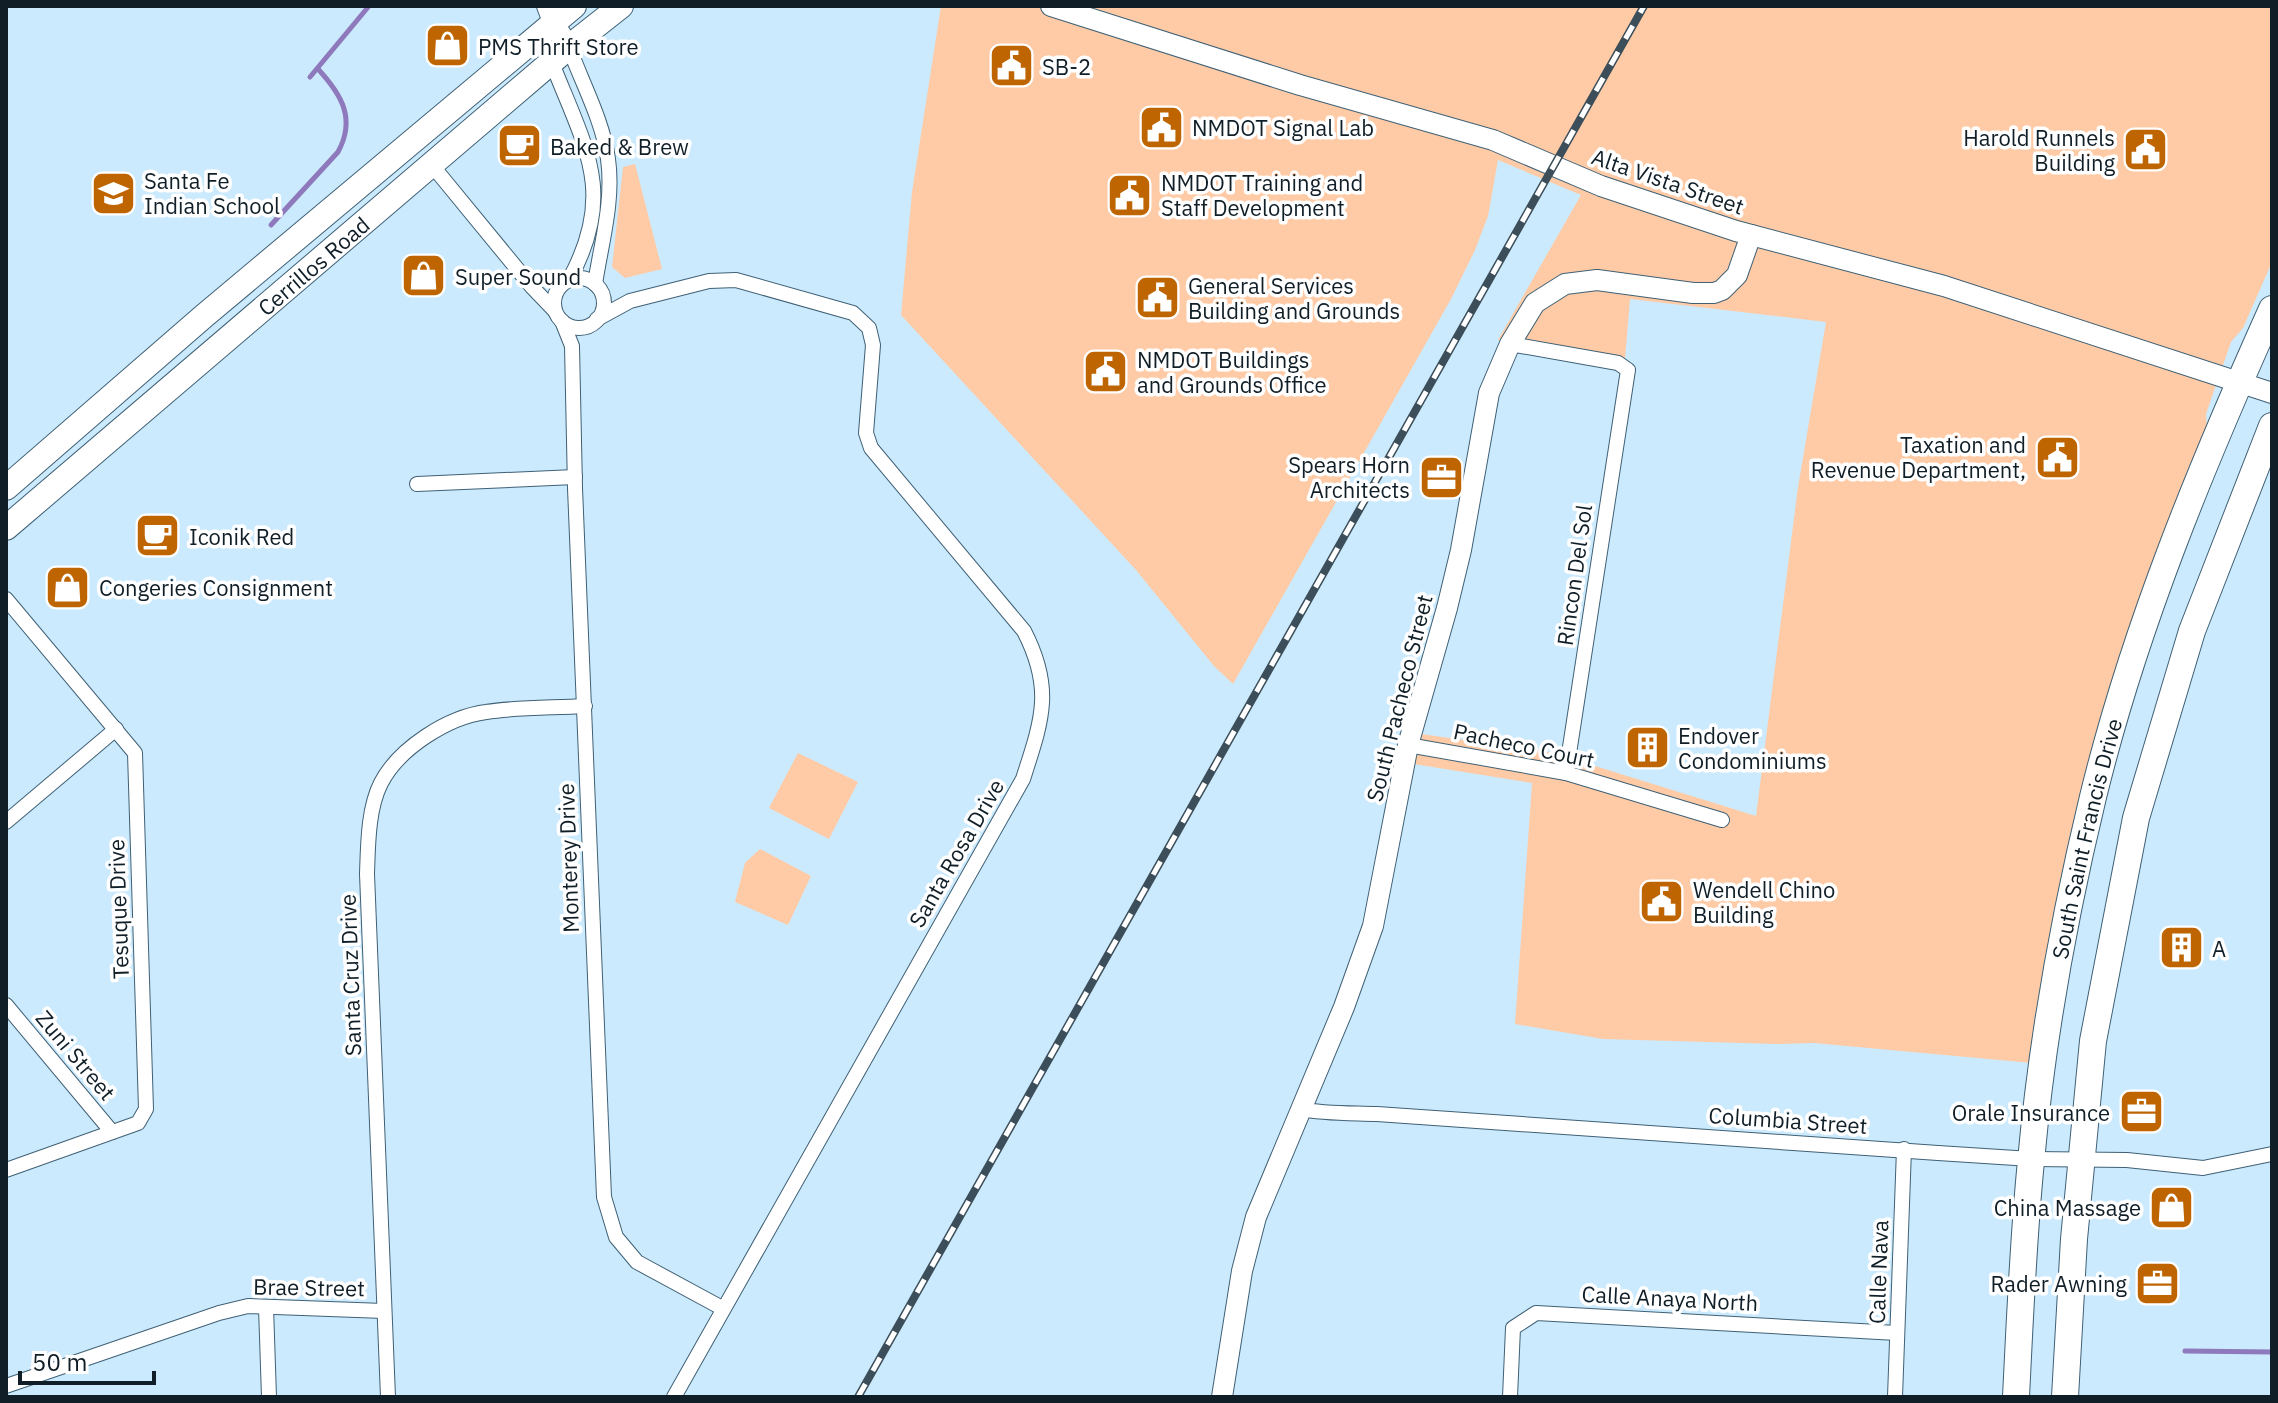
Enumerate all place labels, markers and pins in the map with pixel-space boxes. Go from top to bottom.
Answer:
shop icon: PMS Thrift Store [423,22,471,70]
place label: PMS Thrift Store [478,32,639,61]
public building icon: SB-2 [987,42,1035,90]
place label: SB-2 [1042,52,1091,81]
public building icon: NMDOT Signal Lab [1137,103,1185,151]
place label: NMDOT Signal Lab [1192,113,1374,142]
cafe icon: Baked & Brew [495,122,543,170]
place label: Harold Runnels Building [1963,123,2115,177]
public building icon: Harold Runnels Building [2122,126,2170,174]
place label: Baked & Brew [550,132,689,161]
place label: Santa Fe Indian School [144,166,280,220]
place label: NMDOT Training and Staff Development [1161,168,1363,222]
school or university icon: Santa Fe Indian School [89,169,137,217]
public building icon: NMDOT Training and Staff Development [1106,171,1154,219]
shop icon: Super Sound [400,252,448,300]
place label: Super Sound [455,262,581,291]
place label: General Services Building and Grounds [1188,271,1400,325]
public building icon: General Services Building and Grounds [1133,274,1181,322]
place label: NMDOT Buildings and Grounds Office [1137,345,1327,399]
public building icon: NMDOT Buildings and Grounds Office [1082,348,1130,396]
place label: Taxation and Revenue Department, [1811,430,2026,484]
public building icon: Taxation and Revenue Department, [2033,433,2081,481]
place label: Spears Horn Architects [1288,450,1410,504]
office icon: Spears Horn Architects [1417,453,1465,501]
cafe icon: Iconik Red [134,512,182,560]
place label: Iconik Red [189,522,294,551]
shop icon: Congeries Consignment [44,563,92,611]
place label: Congeries Consignment [99,573,333,602]
place label: Endover Condominiums [1678,721,1827,775]
building icon: Endover Condominiums [1623,724,1671,772]
place label: Wendell Chino Building [1693,875,1835,929]
public building icon: Wendell Chino Building [1638,878,1686,926]
building icon: A [2157,924,2205,972]
place label: A [2212,934,2226,963]
office icon: Orale Insurance [2117,1088,2165,1136]
place label: Orale Insurance [1952,1098,2110,1127]
shop icon: China Massage [2148,1183,2196,1231]
place label: China Massage [1994,1193,2141,1222]
office icon: Rader Awning [2134,1259,2182,1307]
place label: Rader Awning [1990,1269,2127,1298]

